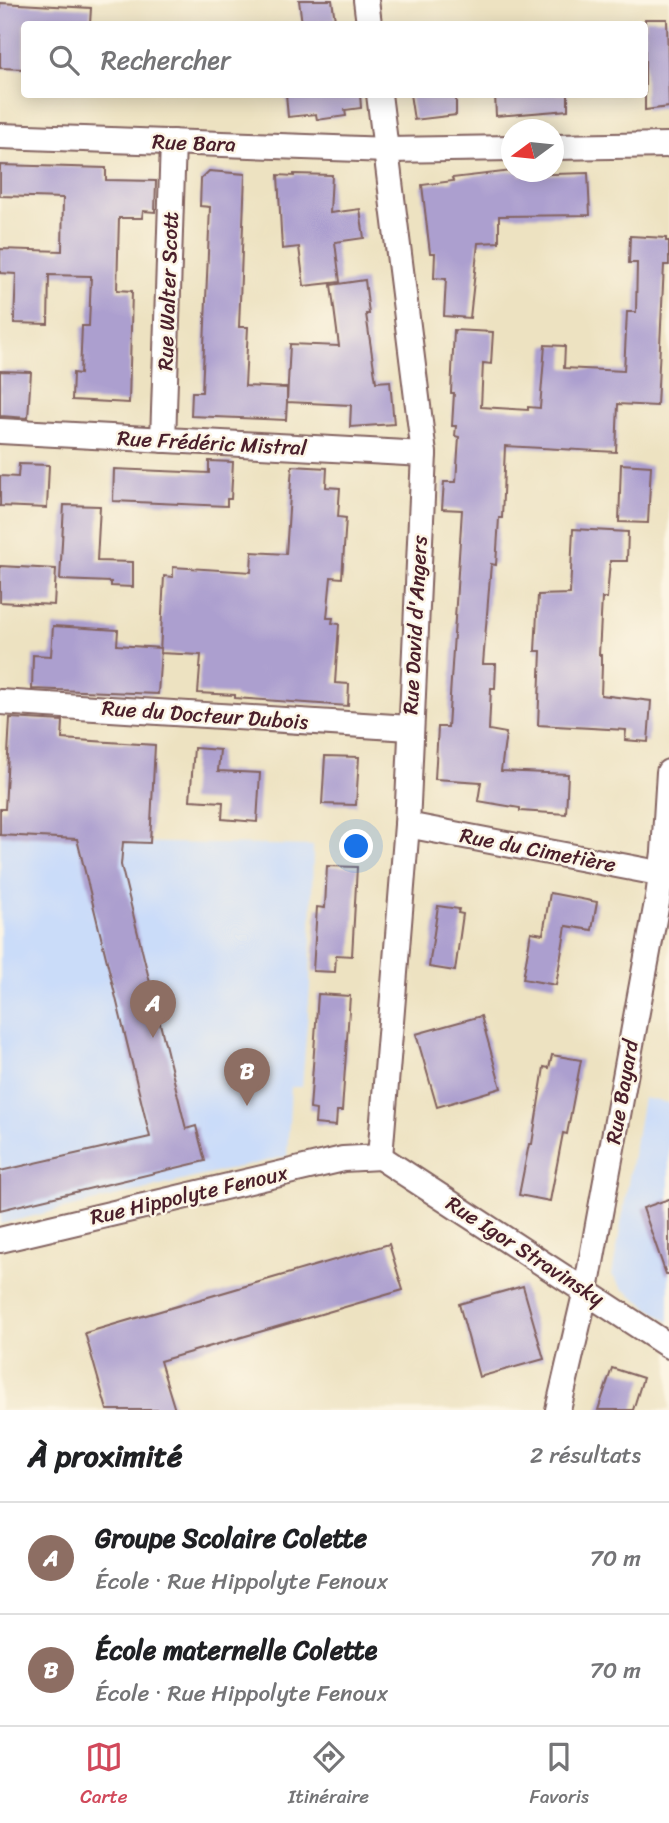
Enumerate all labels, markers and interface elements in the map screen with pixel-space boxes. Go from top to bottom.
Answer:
search box [21,21,648,98]
text: Rechercher [101,37,231,83]
icon: search [45,41,83,79]
north arrow [501,119,564,182]
street label: Rue Bara [152,123,237,163]
street label: Rue Walter Scott [146,211,190,371]
street label: Rue Frédéric Mistral [116,419,309,467]
street label: Rue David d'Angers [391,534,439,715]
street label: Rue du Docteur Dubois [101,689,310,741]
street label: Rue du Cimetière [457,816,620,884]
your location [339,829,373,863]
pin: A [130,980,176,1038]
street label: Rue Bayard [594,1035,650,1147]
pin: B [224,1048,270,1106]
street label: Rue Hippolyte Fenoux [86,1154,292,1236]
street label: Rue Igor Stravinsky [438,1185,612,1317]
text: À proximité [28,1429,182,1483]
text: 2 résultats [530,1435,641,1476]
text: Groupe Scolaire Colette [95,1515,367,1561]
text: A [43,1538,59,1579]
text: 70 m [590,1538,641,1579]
text: École · Rue Hippolyte Fenoux [95,1561,388,1602]
text: École maternelle Colette [95,1627,377,1673]
text: B [44,1650,58,1691]
text: 70 m [590,1650,641,1691]
text: École · Rue Hippolyte Fenoux [95,1673,388,1714]
tab: Carte [80,1738,127,1813]
tab: Itinéraire [288,1738,369,1813]
tab: Favoris [530,1738,589,1813]

